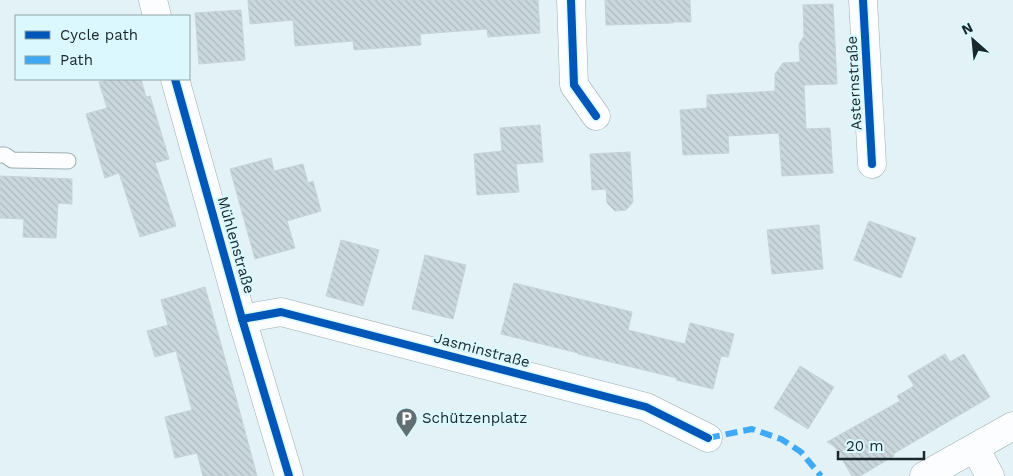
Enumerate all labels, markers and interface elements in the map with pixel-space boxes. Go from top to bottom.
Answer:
legend [15,15,190,80]
north arrow [948,15,998,65]
text: N [959,19,975,38]
text: Cycle path [60,26,138,44]
street label: Asternstraße [843,35,865,131]
text: Path [60,51,93,69]
street label: Mühlenstraße [214,194,258,296]
street label: Jasminstraße [432,329,532,371]
parking icon: Schützenplatz [394,406,418,437]
place label: Schützenplatz [422,409,527,427]
scale bar [838,428,924,460]
text: 20 m [846,437,884,455]

